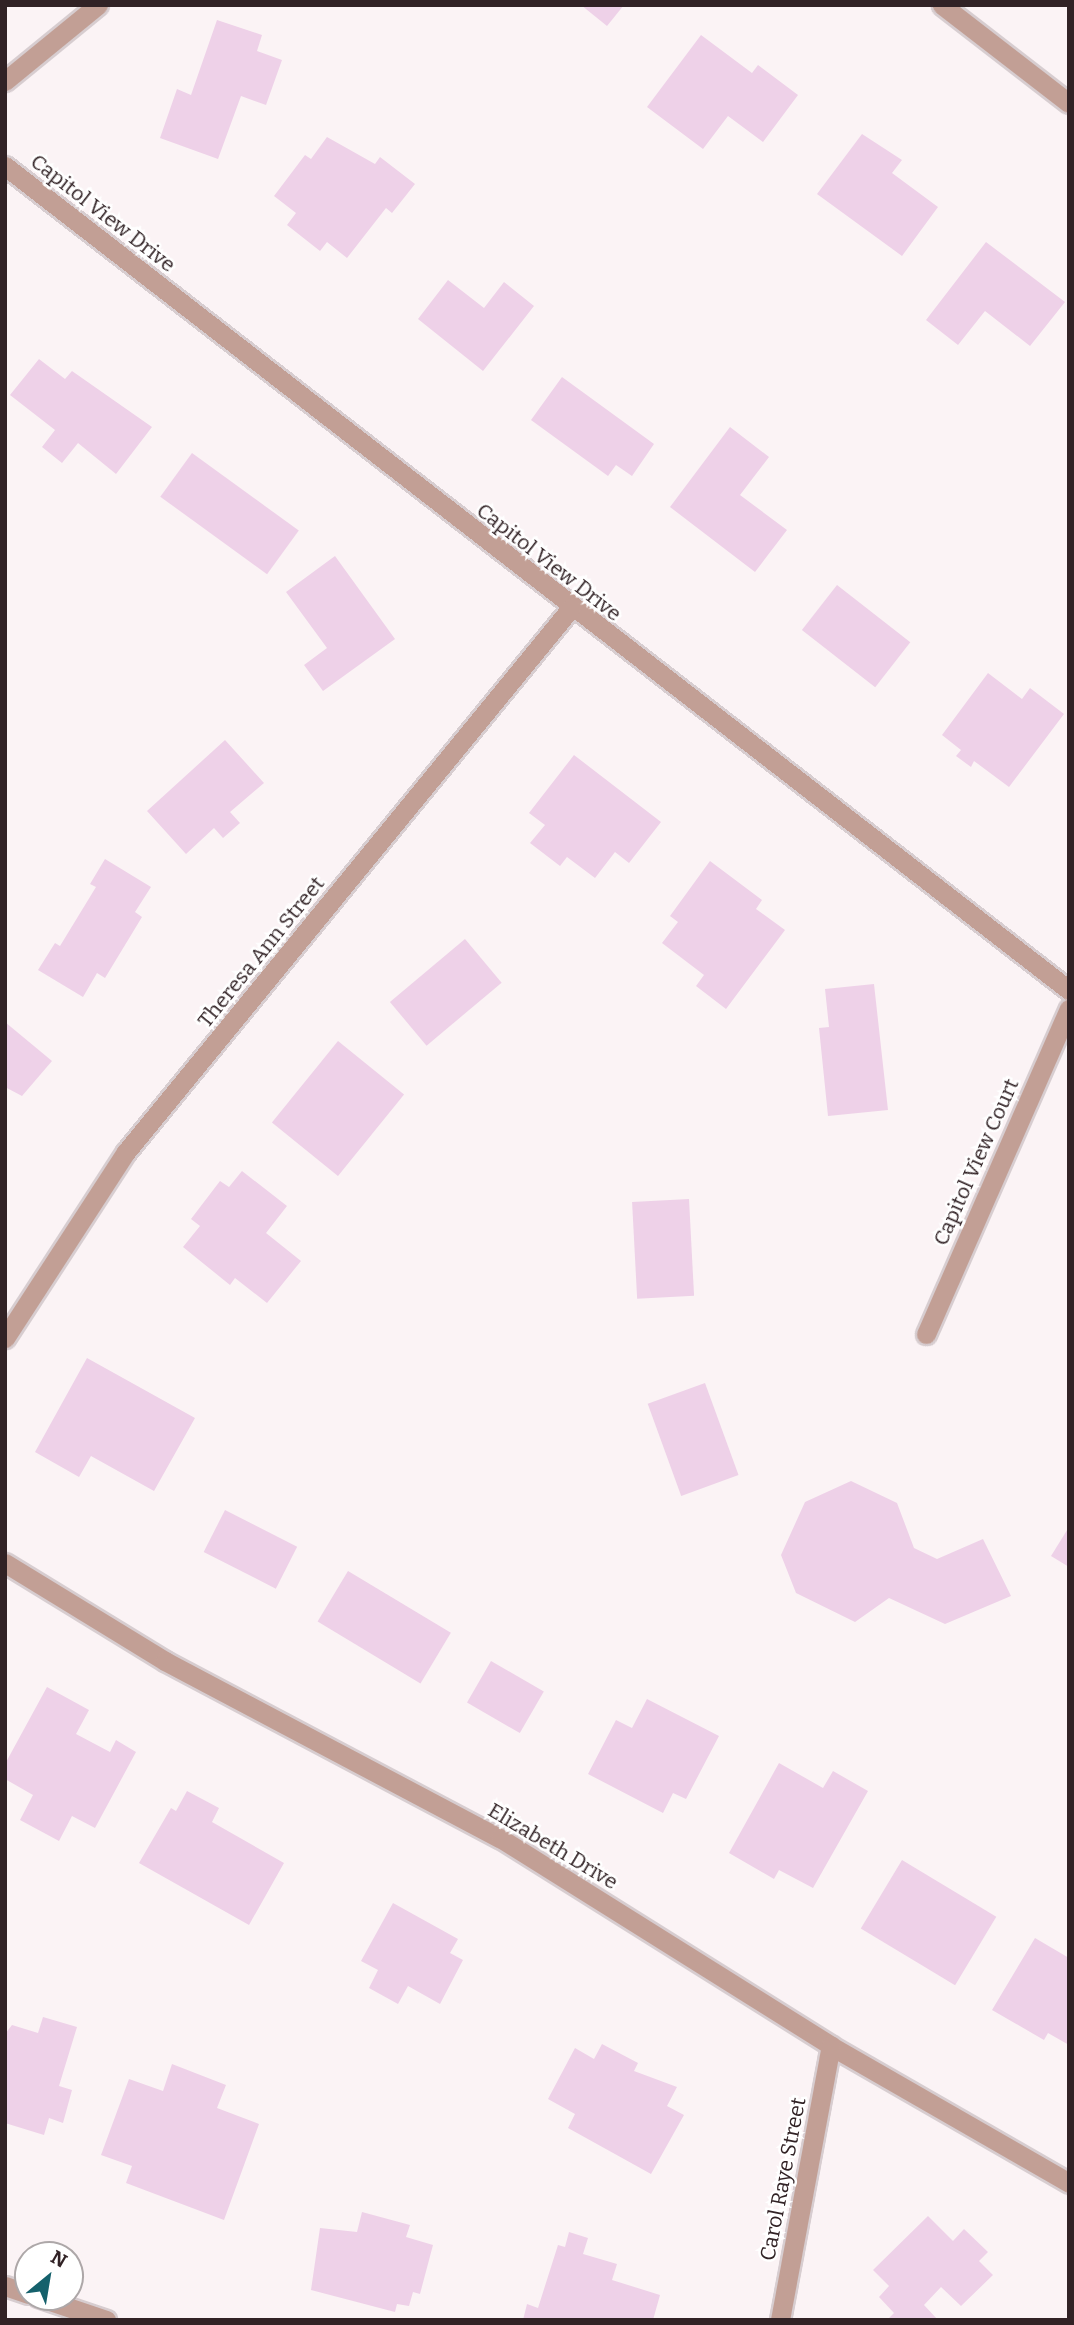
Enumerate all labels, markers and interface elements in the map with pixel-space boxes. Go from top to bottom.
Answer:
street label: Capitol View Drive [26,149,180,277]
street label: Capitol View Drive [472,498,626,626]
street label: Theresa Ann Street [192,871,330,1033]
street label: Capitol View Court [928,1075,1024,1249]
street label: Elizabeth Drive [484,1797,622,1895]
street label: Carol Raye Street [755,2095,811,2263]
north arrow [14,2241,84,2311]
text: N [47,2245,71,2273]

